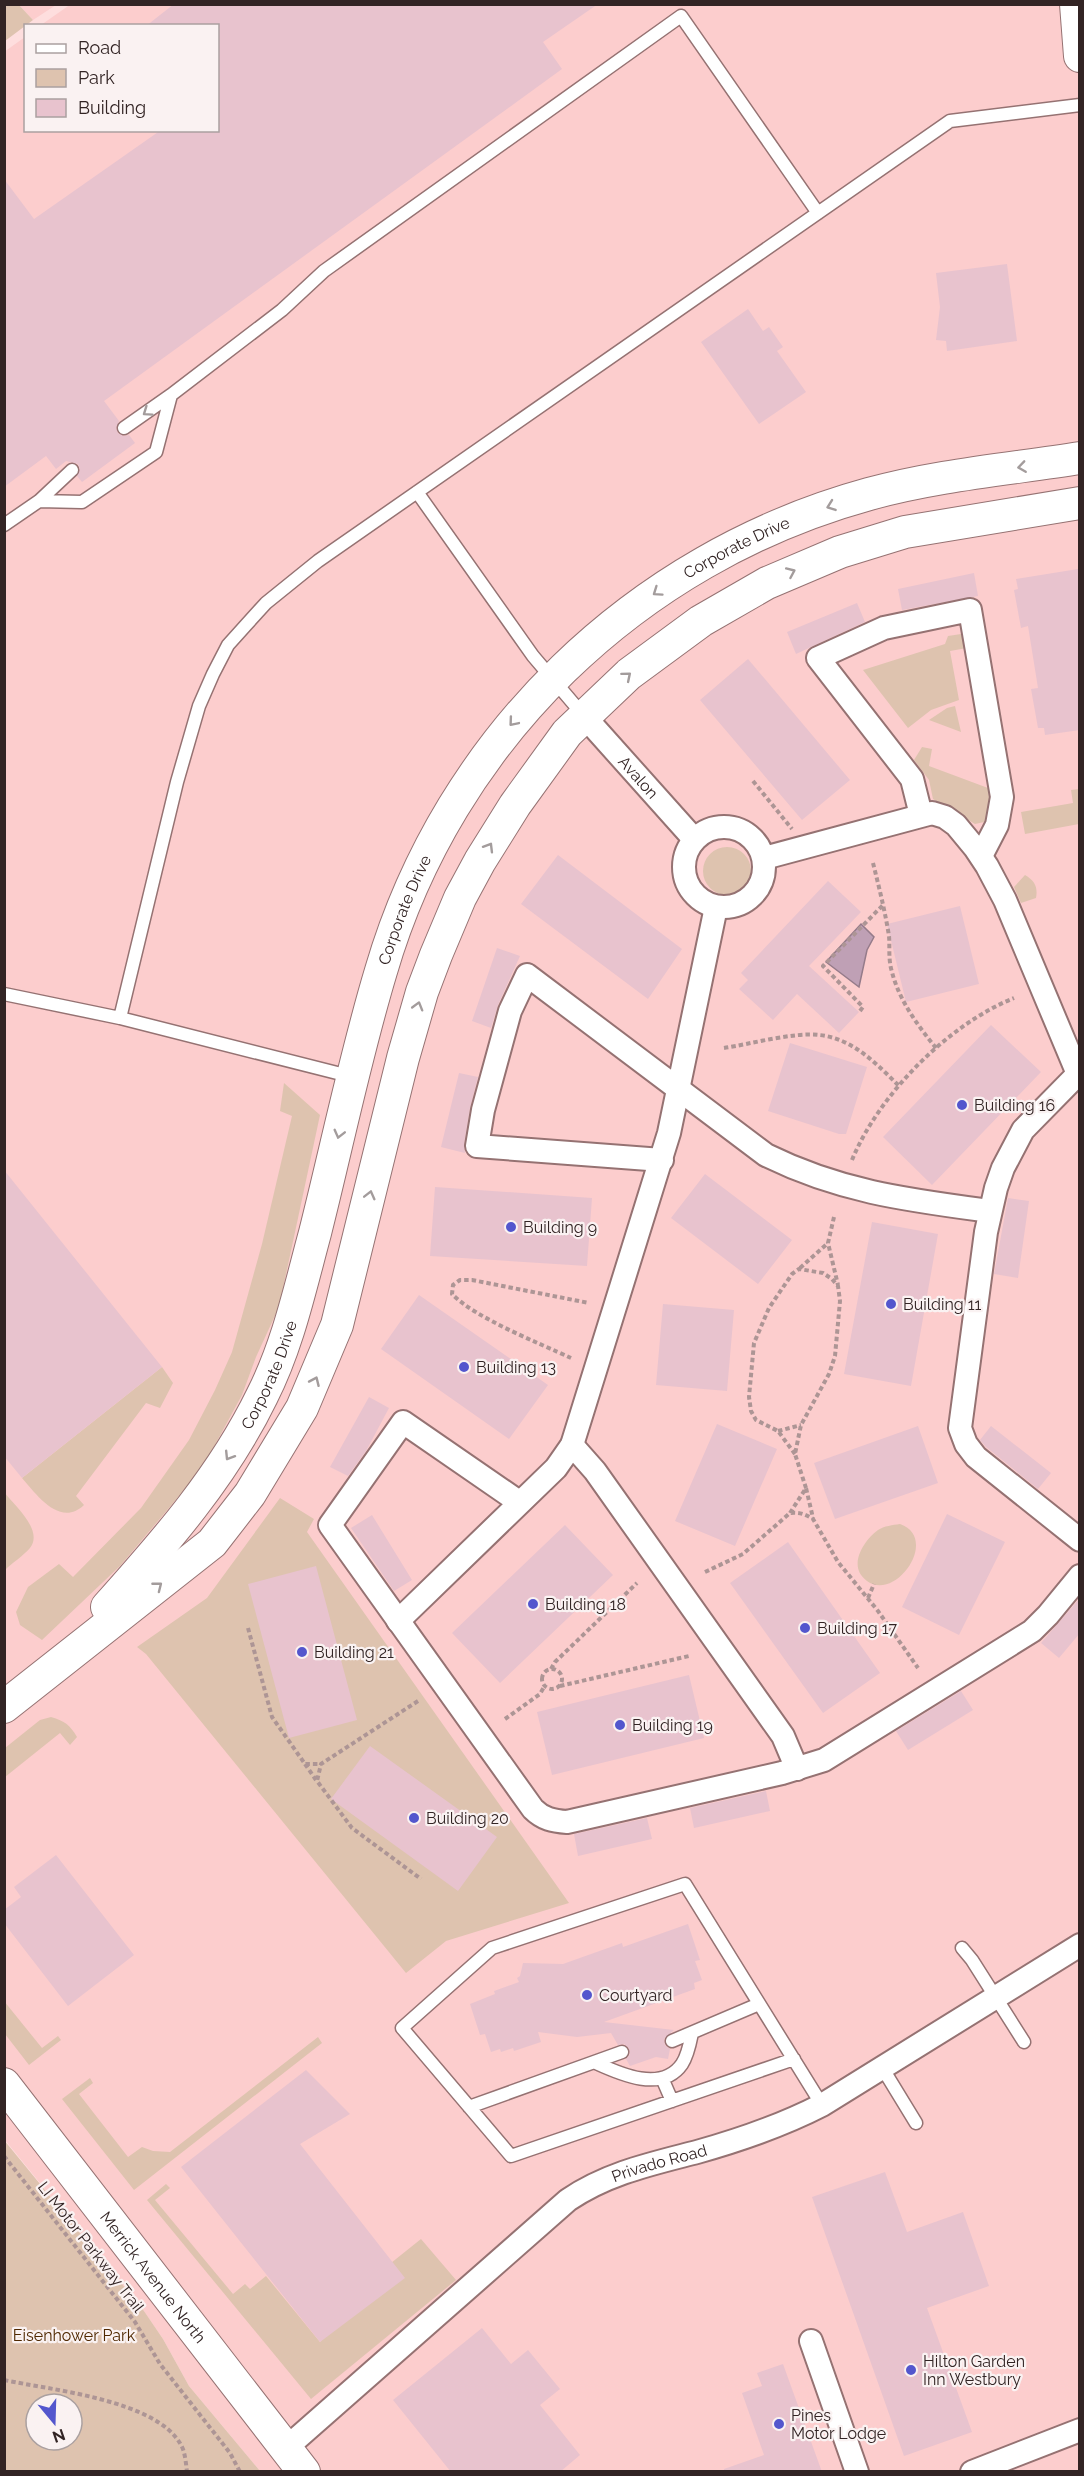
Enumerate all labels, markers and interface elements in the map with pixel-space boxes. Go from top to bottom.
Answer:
legend [24,24,219,132]
text: Road [78,37,121,58]
text: Park [78,67,115,88]
text: Building [78,97,146,118]
one-way arrow [143,405,154,416]
one-way arrow [1017,460,1026,472]
one-way arrow [826,499,837,512]
street label: Corporate Drive [680,513,792,582]
one-way arrow [785,568,796,580]
one-way arrow [652,585,663,596]
one-way arrow [620,672,631,683]
one-way arrow [510,715,521,726]
street label: Avalon [615,752,663,802]
one-way arrow [481,843,493,853]
street label: Corporate Drive [374,852,435,967]
one-way arrow [411,1001,423,1012]
place label: Building 16 [974,1096,1055,1115]
marker: Building 16 [955,1098,969,1112]
one-way arrow [334,1129,347,1139]
one-way arrow [363,1190,376,1200]
place label: Building 9 [523,1218,597,1237]
marker: Building 9 [504,1220,518,1234]
place label: Building 11 [903,1295,982,1314]
marker: Building 11 [884,1297,898,1311]
street label: Corporate Drive [237,1318,300,1433]
place label: Building 13 [476,1358,556,1377]
marker: Building 13 [457,1360,471,1374]
one-way arrow [307,1377,319,1388]
one-way arrow [225,1449,236,1460]
one-way arrow [151,1582,162,1593]
place label: Building 18 [545,1595,626,1614]
marker: Building 18 [526,1597,540,1611]
place label: Building 17 [817,1619,897,1638]
marker: Building 17 [798,1621,812,1635]
place label: Building 21 [314,1643,394,1662]
marker: Building 21 [295,1645,309,1659]
place label: Building 19 [632,1716,713,1735]
marker: Building 19 [613,1718,627,1732]
place label: Building 20 [426,1809,509,1828]
marker: Building 20 [407,1811,421,1825]
place label: Courtyard [599,1986,673,2005]
marker: Courtyard [580,1988,594,2002]
street label: Privado Road [609,2140,709,2186]
street label: LI Motor Parkway Trail [34,2178,148,2317]
street label: Merrick Avenue North [96,2207,210,2347]
park label: Eisenhower Park [13,2326,136,2345]
place label: Hilton Garden Inn Westbury [923,2352,1025,2389]
marker: Hilton Garden Inn Westbury [904,2363,918,2377]
north arrow [24,2392,84,2452]
place label: Pines Motor Lodge [791,2406,886,2443]
marker: Pines Motor Lodge [772,2417,786,2431]
text: N [50,2425,68,2447]

